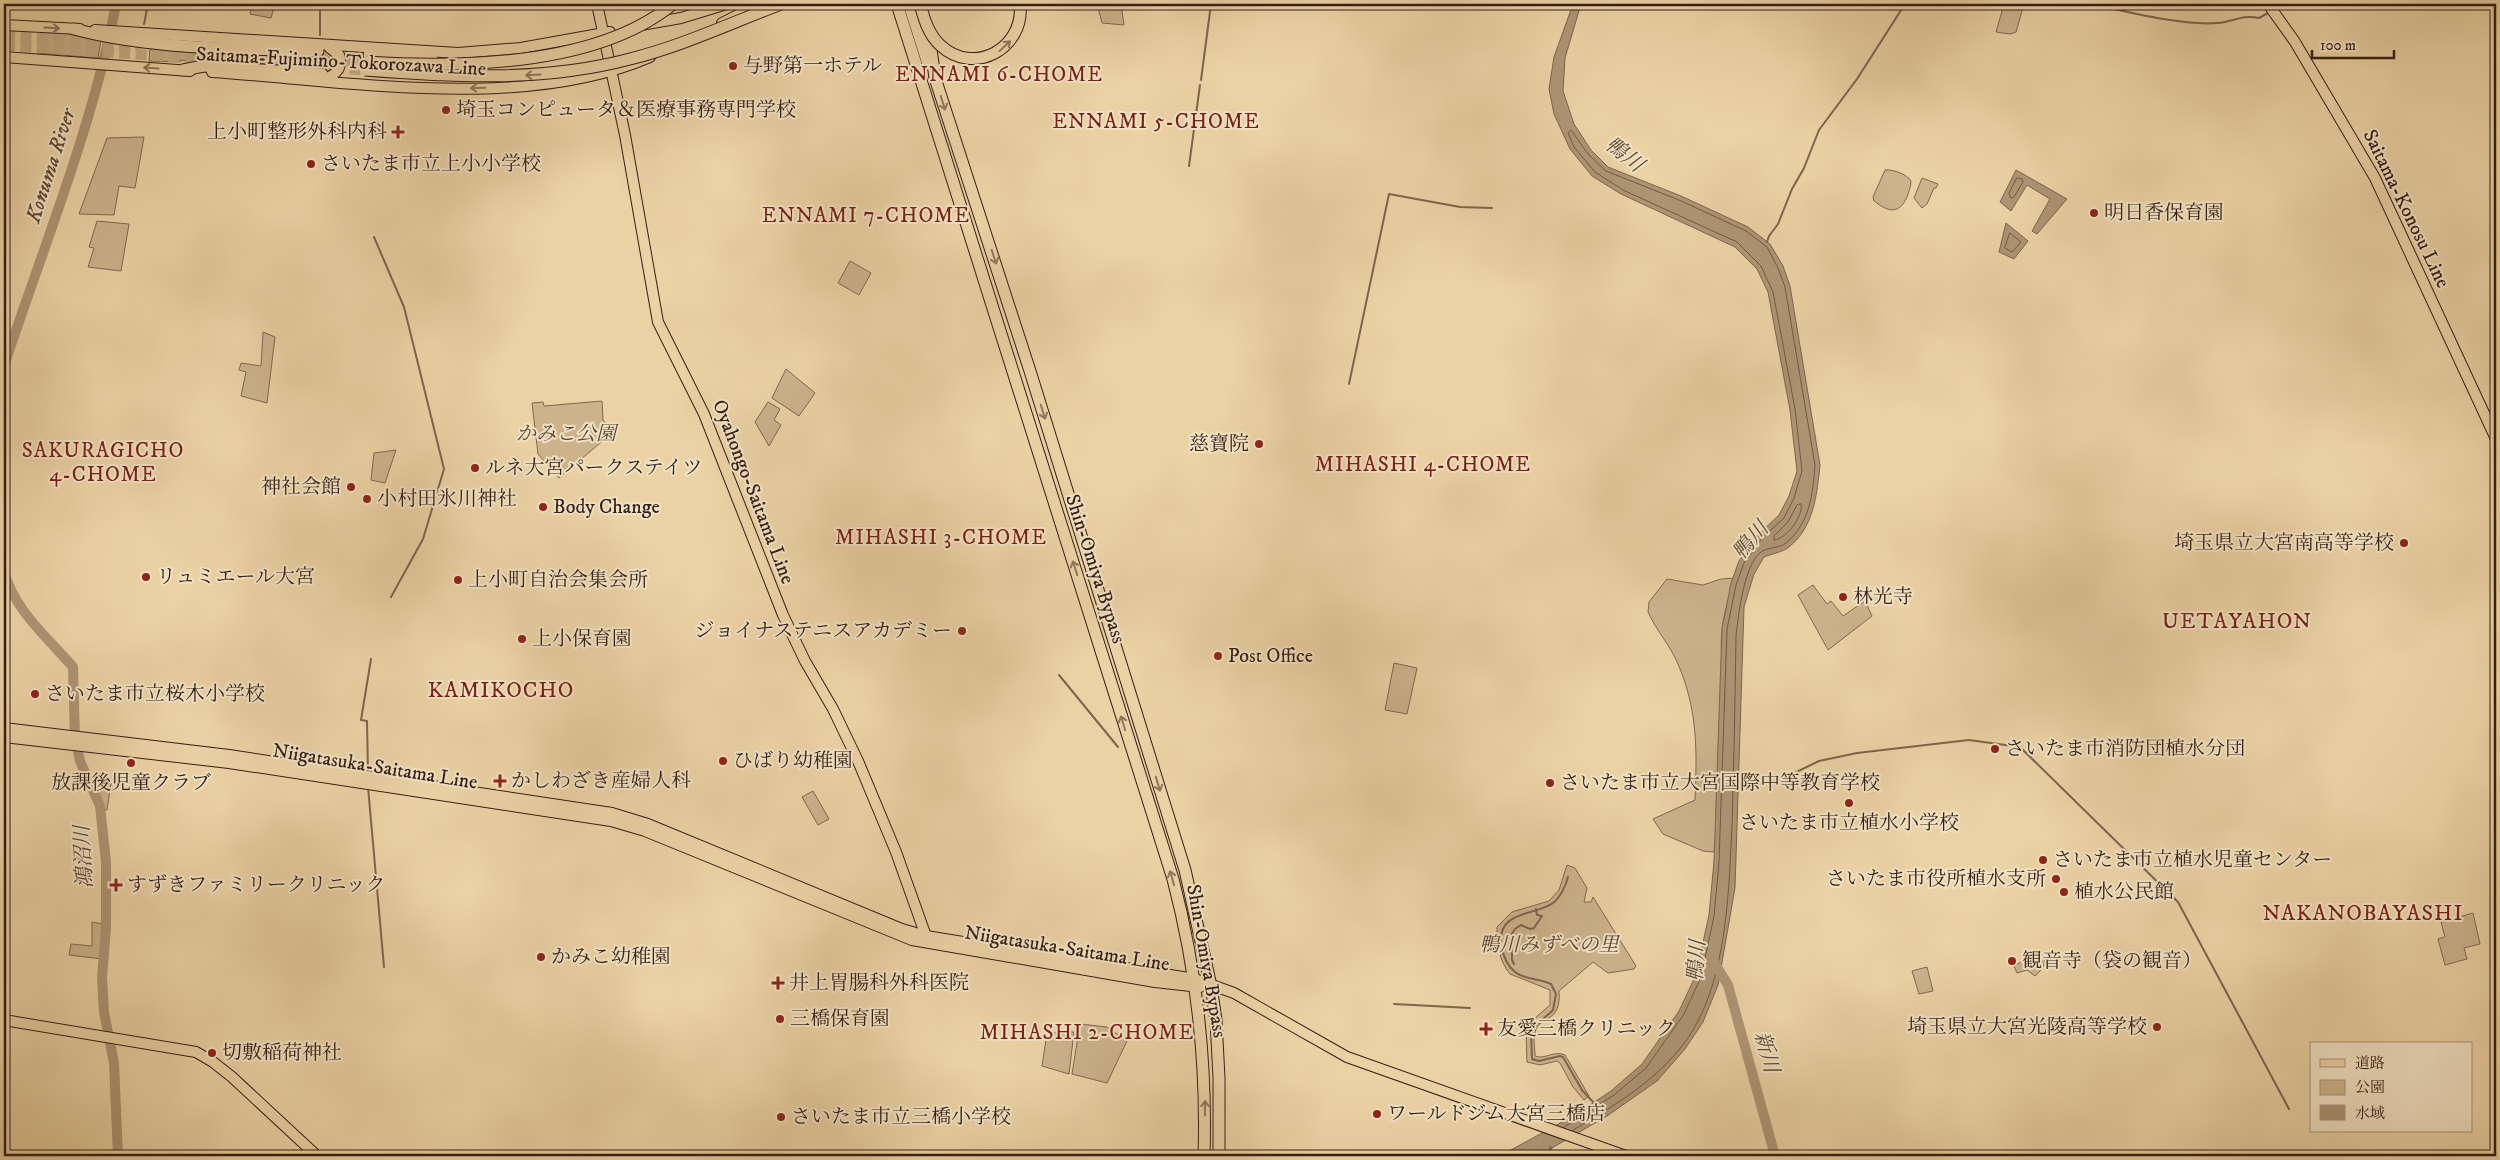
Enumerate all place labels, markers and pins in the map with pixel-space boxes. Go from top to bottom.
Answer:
place label: 与野第一ホテル [743,54,882,79]
marker: 与野第一ホテル [727,60,739,72]
place label: 埼玉コンピュータ＆医療事務専門学校 [456,98,796,123]
marker: 埼玉コンピュータ＆医療事務専門学校 [440,104,452,116]
place label: 上小町整形外科内科 [207,120,387,145]
marker: 上小町整形外科内科 [391,125,405,139]
place label: さいたま市立上小小学校 [321,152,541,177]
marker: さいたま市立上小小学校 [305,158,317,170]
place label: 明日香保育園 [2104,201,2224,226]
marker: 明日香保育園 [2088,207,2100,219]
place label: 慈寶院 [1189,432,1249,457]
marker: 慈寶院 [1253,438,1265,450]
place label: ルネ大宮パークステイツ [485,456,702,481]
marker: ルネ大宮パークステイツ [469,462,481,474]
place label: 神社会館 [261,475,341,500]
marker: 神社会館 [345,481,357,493]
place label: 小村田氷川神社 [377,487,517,512]
marker: 小村田氷川神社 [361,493,373,505]
place label: Body Change [553,495,660,520]
marker: Body Change [537,501,549,513]
place label: 埼玉県立大宮南高等学校 [2174,531,2394,556]
marker: 埼玉県立大宮南高等学校 [2398,537,2410,549]
place label: リュミエール大宮 [156,565,315,590]
place label: 上小町自治会集会所 [468,568,648,593]
marker: リュミエール大宮 [140,571,152,583]
marker: 上小町自治会集会所 [452,574,464,586]
place label: 林光寺 [1853,585,1913,610]
marker: 林光寺 [1837,591,1849,603]
place label: ジョイナステニスアカデミー [695,619,952,644]
marker: ジョイナステニスアカデミー [956,625,968,637]
place label: 上小保育園 [532,627,632,652]
marker: 上小保育園 [516,633,528,645]
place label: Post Office [1228,644,1313,669]
marker: Post Office [1212,650,1224,662]
place label: さいたま市立桜木小学校 [45,682,265,707]
marker: さいたま市立桜木小学校 [29,688,41,700]
place label: さいたま市消防団植水分団 [2005,737,2245,762]
marker: さいたま市消防団植水分団 [1989,743,2001,755]
place label: ひばり幼稚園 [733,749,853,774]
marker: ひばり幼稚園 [717,755,729,767]
marker: 放課後児童クラブ [125,757,137,769]
place label: かしわざき産婦人科 [511,769,691,794]
place label: 放課後児童クラブ [51,771,211,796]
place label: さいたま市立大宮国際中等教育学校 [1560,771,1880,796]
marker: かしわざき産婦人科 [493,774,507,788]
marker: さいたま市立大宮国際中等教育学校 [1544,777,1556,789]
marker: さいたま市立植水小学校 [1843,797,1855,809]
place label: さいたま市立植水小学校 [1739,811,1959,836]
place label: さいたま市立植水児童センター [2053,848,2332,873]
marker: さいたま市立植水児童センター [2037,854,2049,866]
place label: さいたま市役所植水支所 [1826,867,2046,892]
place label: すずきファミリークリニック [127,873,386,898]
marker: さいたま市役所植水支所 [2050,873,2062,885]
marker: すずきファミリークリニック [109,878,123,892]
place label: 植水公民館 [2074,880,2174,905]
marker: 植水公民館 [2058,886,2070,898]
place label: かみこ幼稚園 [551,945,671,970]
place label: 観音寺（袋の観音） [2022,949,2202,974]
marker: かみこ幼稚園 [535,951,547,963]
marker: 観音寺（袋の観音） [2006,955,2018,967]
place label: 井上胃腸科外科医院 [789,971,969,996]
marker: 井上胃腸科外科医院 [771,976,785,990]
place label: 三橋保育園 [790,1007,890,1032]
marker: 三橋保育園 [774,1013,786,1025]
place label: 埼玉県立大宮光陵高等学校 [1907,1015,2147,1040]
place label: 友愛三橋クリニック [1497,1017,1676,1042]
marker: 埼玉県立大宮光陵高等学校 [2151,1021,2163,1033]
marker: 友愛三橋クリニック [1479,1022,1493,1036]
place label: 切敷稲荷神社 [222,1041,342,1066]
marker: 切敷稲荷神社 [206,1047,218,1059]
place label: ワールドジム大宮三橋店 [1387,1102,1606,1127]
place label: さいたま市立三橋小学校 [791,1105,1011,1130]
marker: ワールドジム大宮三橋店 [1371,1108,1383,1120]
marker: さいたま市立三橋小学校 [775,1111,787,1123]

